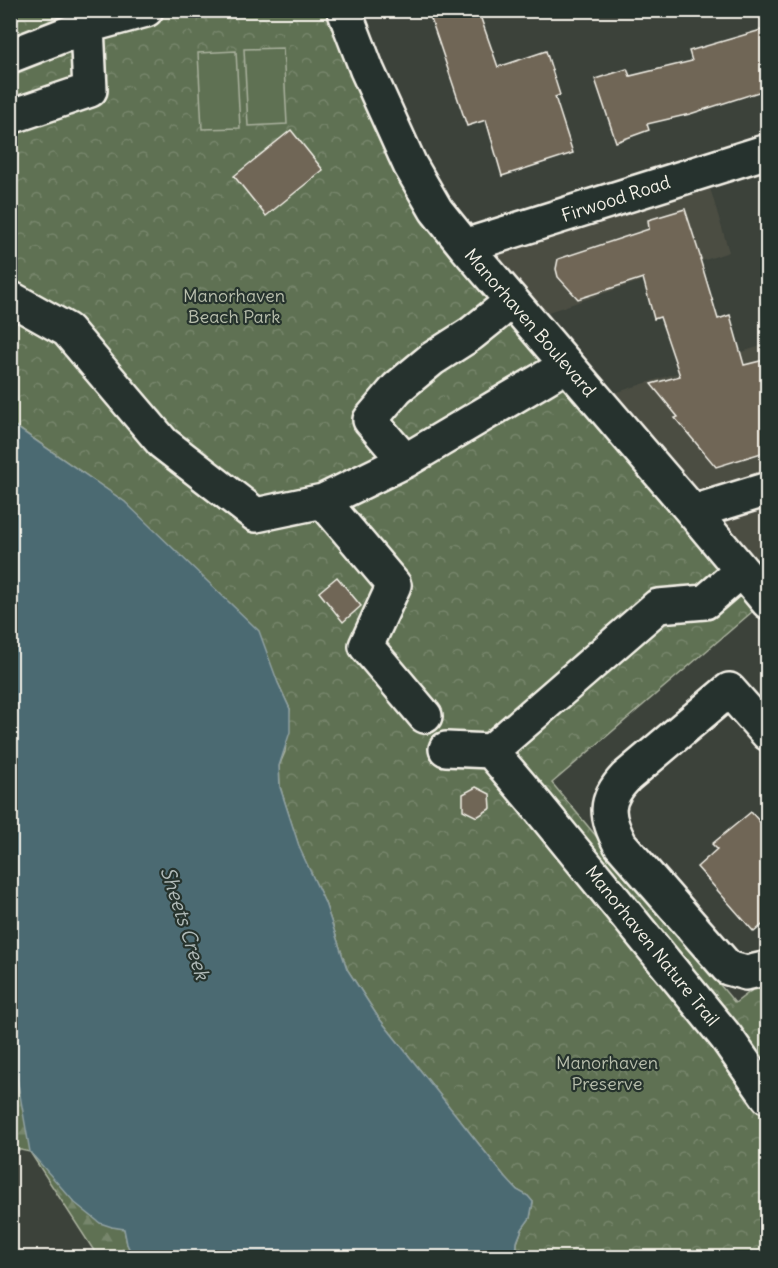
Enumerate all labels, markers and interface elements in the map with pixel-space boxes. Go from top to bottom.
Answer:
street label: Firwood Road [559,170,674,227]
street label: Manorhaven Boulevard [460,244,601,402]
park label: Manorhaven Beach Park [183,284,285,328]
street label: Manorhaven Nature Trail [580,861,724,1031]
water label: Sheets Creek [155,863,216,984]
park label: Manorhaven Preserve [556,1051,658,1095]

